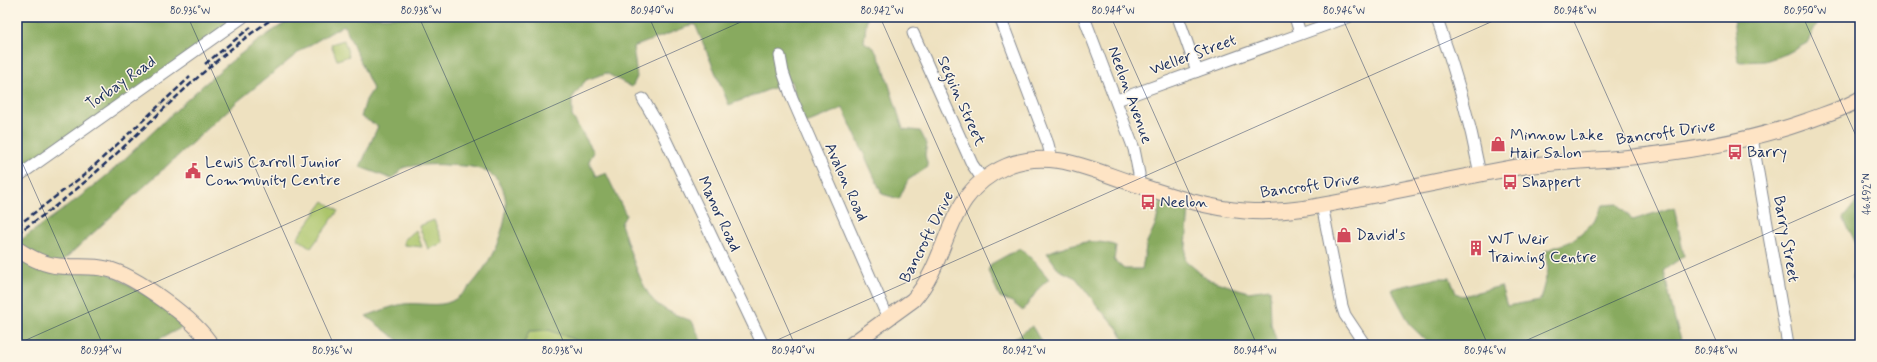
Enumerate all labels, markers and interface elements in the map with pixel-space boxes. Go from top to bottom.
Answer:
text: 80.936°W [170,4,210,18]
text: 80.938°W [401,4,441,18]
text: 80.940°W [630,4,674,18]
text: 80.942°W [860,4,904,18]
text: 80.944°W [1091,4,1135,18]
text: 80.946°W [1323,4,1365,18]
text: 80.948°W [1554,4,1596,18]
text: 80.950°W [1784,4,1826,18]
street label: Weller Street [1147,30,1239,80]
street label: Neelon Avenue [1103,43,1157,147]
street label: Torbay Road [82,51,160,115]
street label: Seguin Street [931,53,990,150]
street label: Bancroft Drive [1615,116,1717,150]
place label: Minnow Lake Hair Salon [1510,125,1604,164]
shop icon: Minnow Lake Hair Salon [1489,135,1507,153]
street label: Avalon Road [819,139,873,225]
place label: Barry [1747,142,1787,163]
bus stop icon: Barry [1726,143,1744,161]
place label: Lewis Carroll Junior Community Centre [205,152,341,191]
public building icon: Lewis Carroll Junior Community Centre [184,162,202,180]
street label: Bancroft Drive [1259,169,1361,203]
place label: Shappert [1522,172,1582,193]
street label: Manor Road [692,173,746,255]
bus stop icon: Shappert [1501,173,1519,191]
text: 46.492°N [1860,173,1874,215]
street label: Bancroft Drive [895,188,959,286]
place label: Neelon [1160,192,1208,213]
bus stop icon: Neelon [1139,193,1157,211]
street label: Barry Street [1768,194,1804,284]
place label: David's [1356,225,1406,246]
shop icon: David's [1335,226,1353,244]
place label: WT Weir Training Centre [1488,229,1597,269]
building icon: WT Weir Training Centre [1467,239,1485,257]
text: 80.934°W [80,344,122,358]
text: 80.936°W [312,344,352,358]
text: 80.938°W [542,344,582,358]
text: 80.940°W [771,344,815,358]
text: 80.942°W [1002,344,1046,358]
text: 80.944°W [1233,344,1277,358]
text: 80.946°W [1464,344,1506,358]
text: 80.948°W [1695,344,1737,358]

